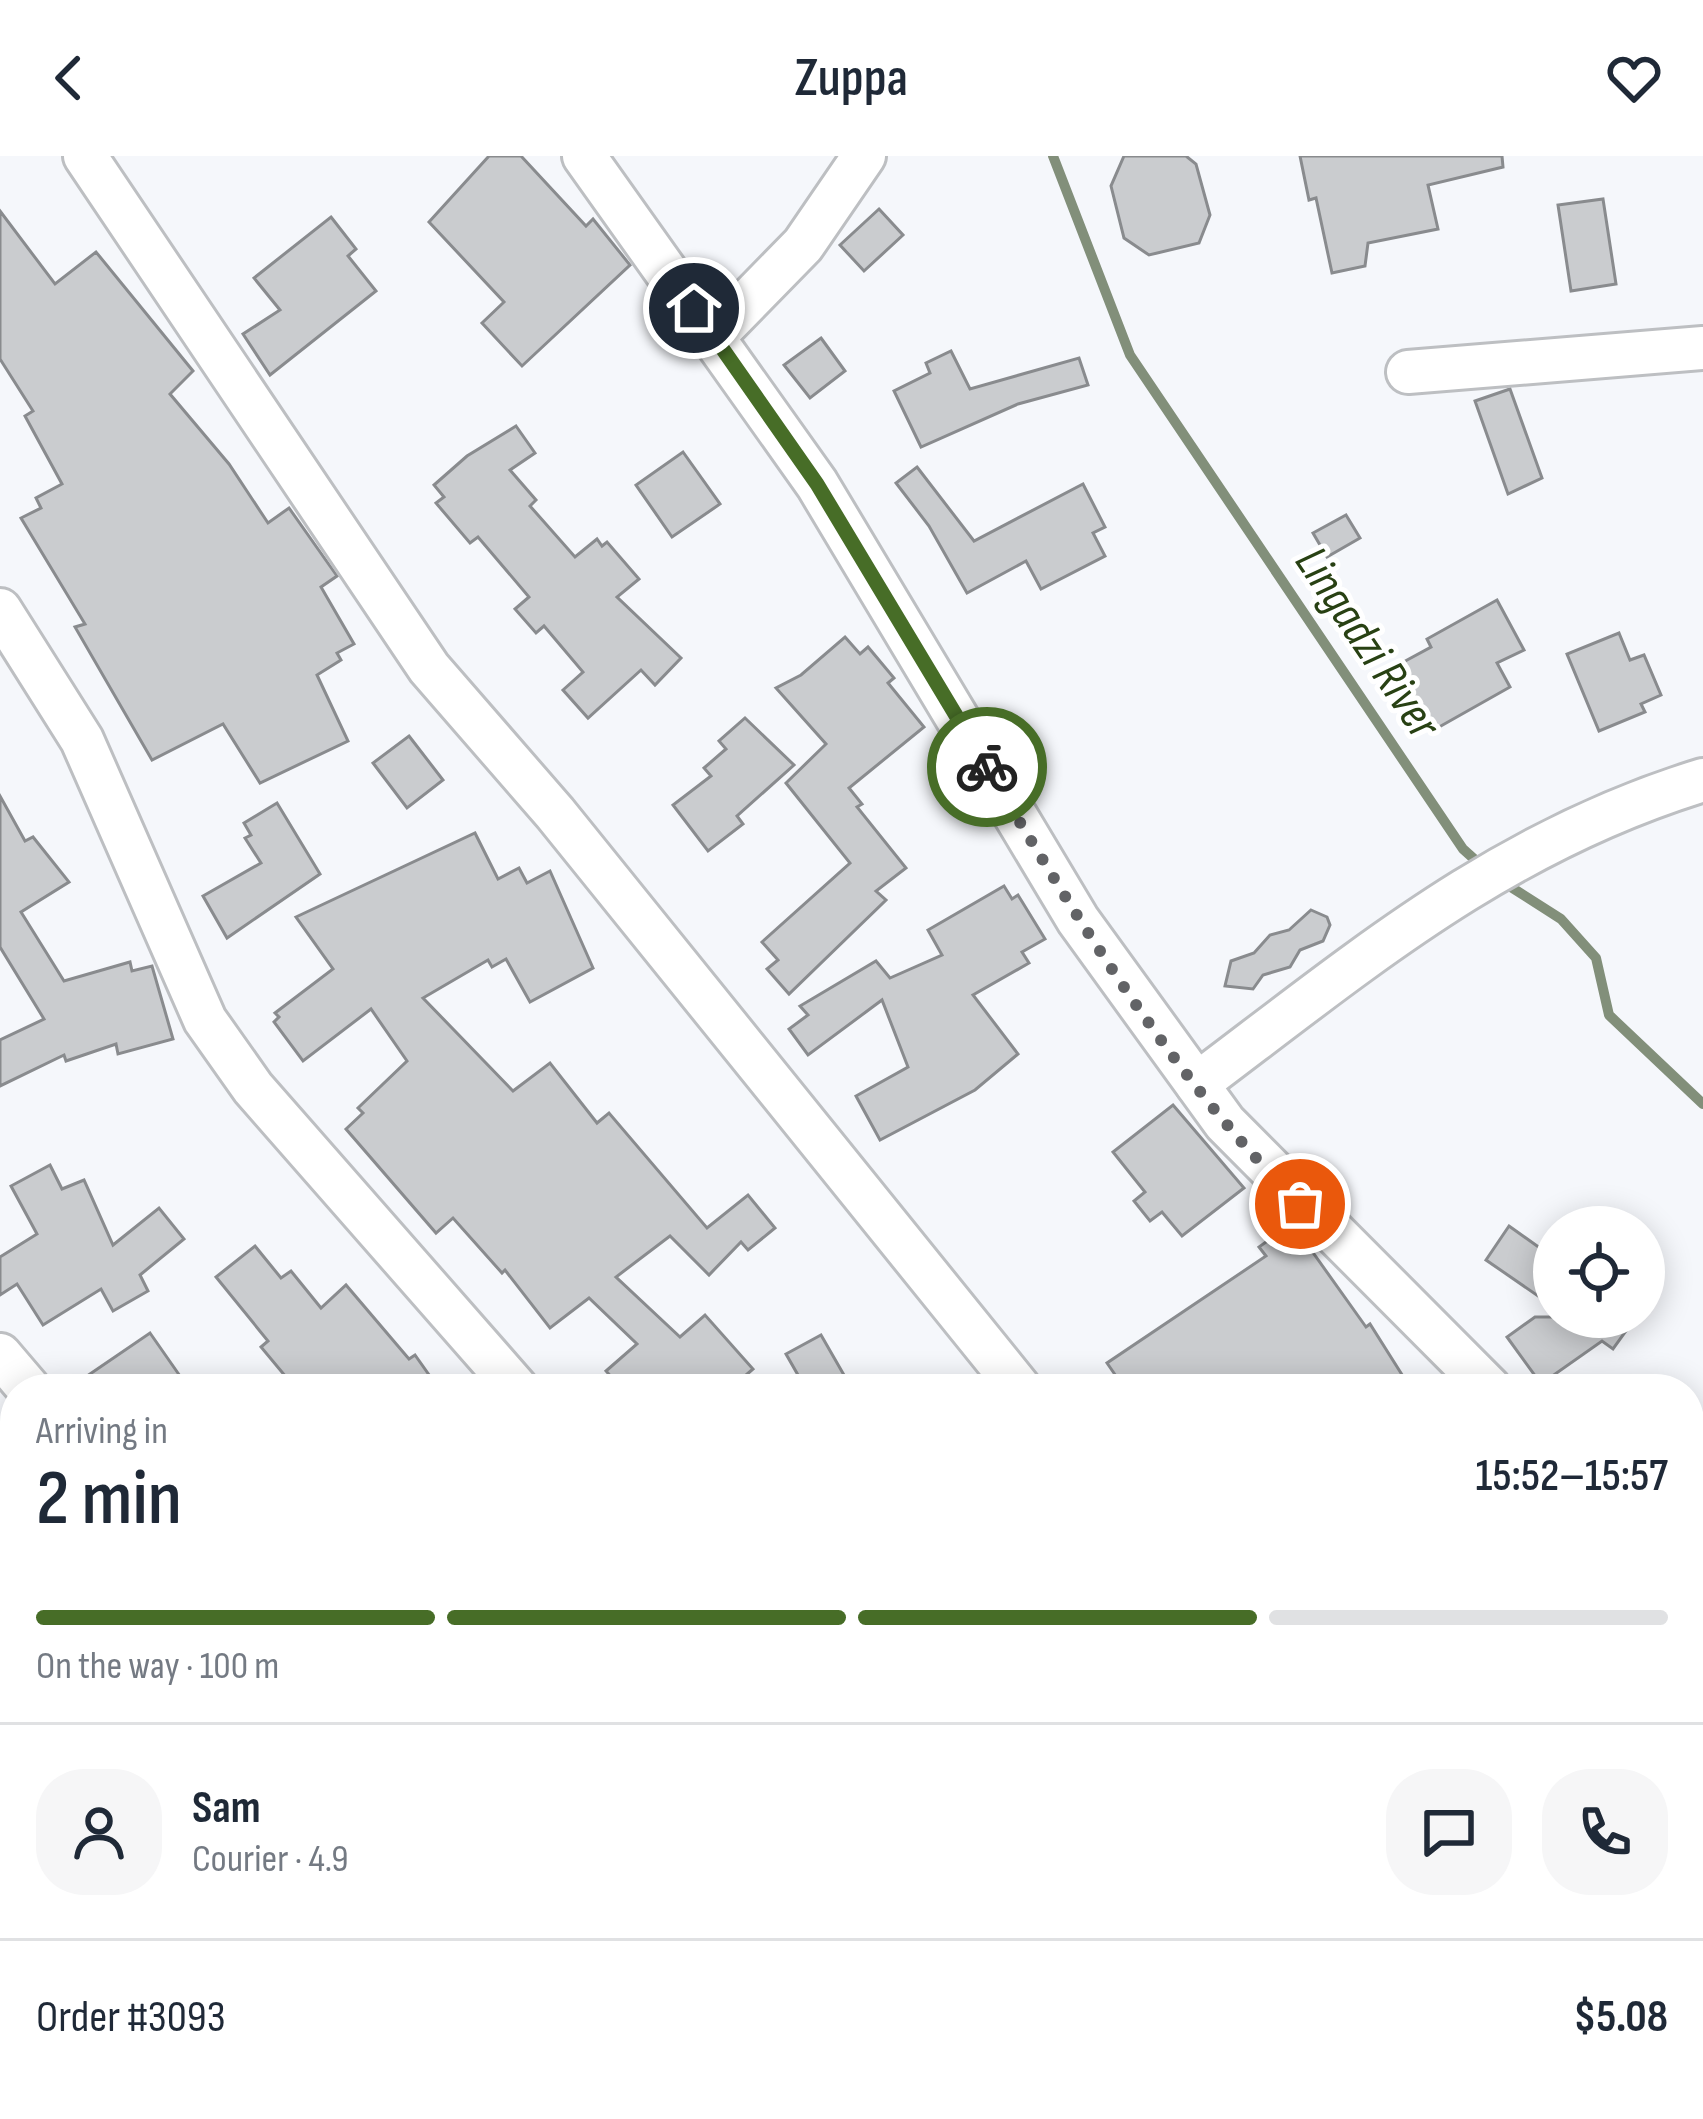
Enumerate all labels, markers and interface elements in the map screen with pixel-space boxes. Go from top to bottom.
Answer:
icon: back [36,45,102,111]
icon: heart [1601,45,1667,111]
text: Zuppa [795,46,908,111]
pin [643,257,745,359]
icon: home [661,275,727,341]
water label: Lingadzi River [1282,537,1453,751]
courier [927,707,1047,827]
icon: bike [954,734,1020,800]
pin [1249,1153,1351,1255]
icon: bag [1267,1171,1333,1237]
map controls [1533,1206,1665,1338]
button: locate [1533,1206,1665,1338]
text: Arriving in [36,1408,168,1455]
text: 15:52–15:57 [1476,1449,1668,1504]
text: 2 min [36,1453,182,1546]
text: On the way · 100 m [36,1643,279,1690]
button: person [36,1769,162,1895]
button: chat [1386,1769,1512,1895]
button: phone [1542,1769,1668,1895]
text: Sam [192,1781,261,1836]
text: Courier · 4.9 [192,1836,349,1883]
text: Order #3093 [36,1990,226,2045]
text: $5.08 [1573,1990,1668,2045]

